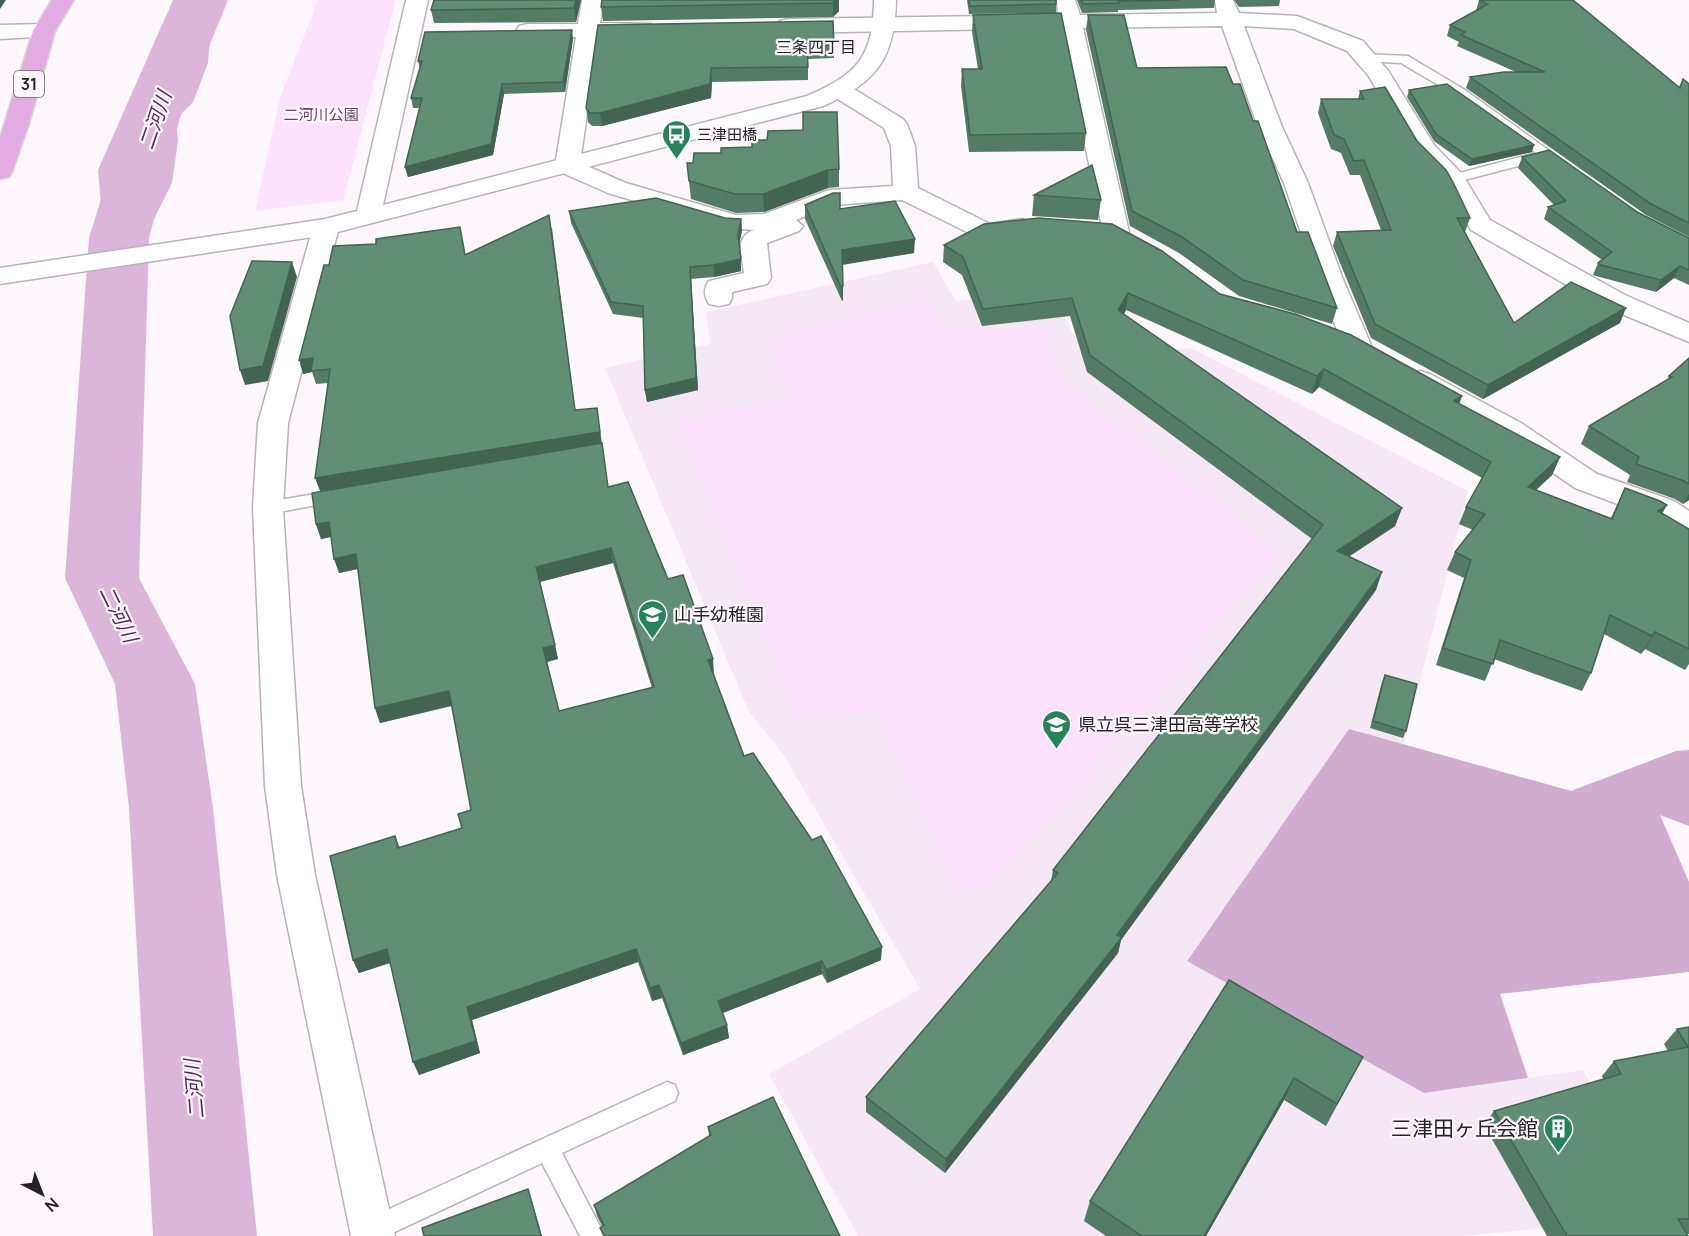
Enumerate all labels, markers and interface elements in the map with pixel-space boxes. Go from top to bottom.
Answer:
district label: 三条四丁目 [776,36,856,58]
road number: 31 [14,71,44,97]
water label: 二河川 [132,85,178,153]
park label: 二河川公園 [283,104,359,125]
bus stop icon: 三津田橋 [660,118,692,160]
place label: 三津田橋 [697,124,757,145]
water label: 二河川 [94,581,145,649]
school or university icon: 山手幼稚園 [637,598,669,640]
place label: 山手幼稚園 [674,602,764,626]
school or university icon: 県立呉三津田高等学校 [1041,708,1073,750]
place label: 県立呉三津田高等学校 [1078,712,1258,736]
water label: 二河川 [178,1056,210,1120]
building icon: 三津田ヶ丘会館 [1543,1112,1575,1154]
place label: 三津田ヶ丘会館 [1391,1114,1538,1142]
north arrow [12,1164,72,1224]
text: N [40,1193,64,1217]

